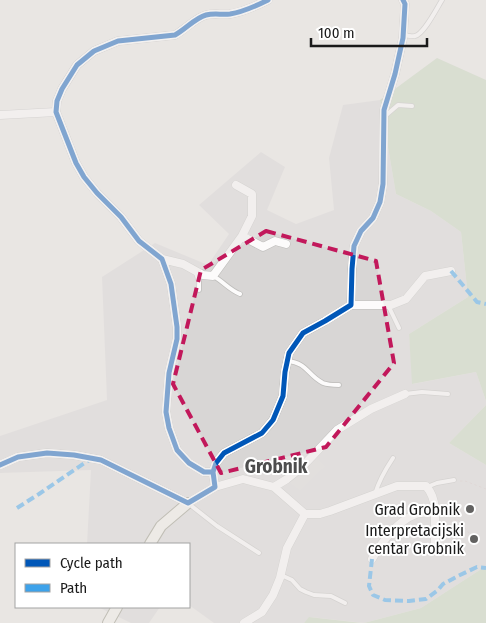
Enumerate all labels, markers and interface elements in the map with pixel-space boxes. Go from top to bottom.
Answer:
scale bar [311,15,427,47]
text: 100 m [318,24,355,42]
district label: Grobnik [245,455,308,478]
place label: Grad Grobnik [374,500,461,519]
marker: Grad Grobnik [464,503,476,515]
place label: Interpretacijski centar Grobnik [365,521,465,558]
marker: Interpretacijski centar Grobnik [468,533,480,545]
legend [15,543,190,608]
text: Cycle path [60,554,123,572]
text: Path [60,579,87,597]

